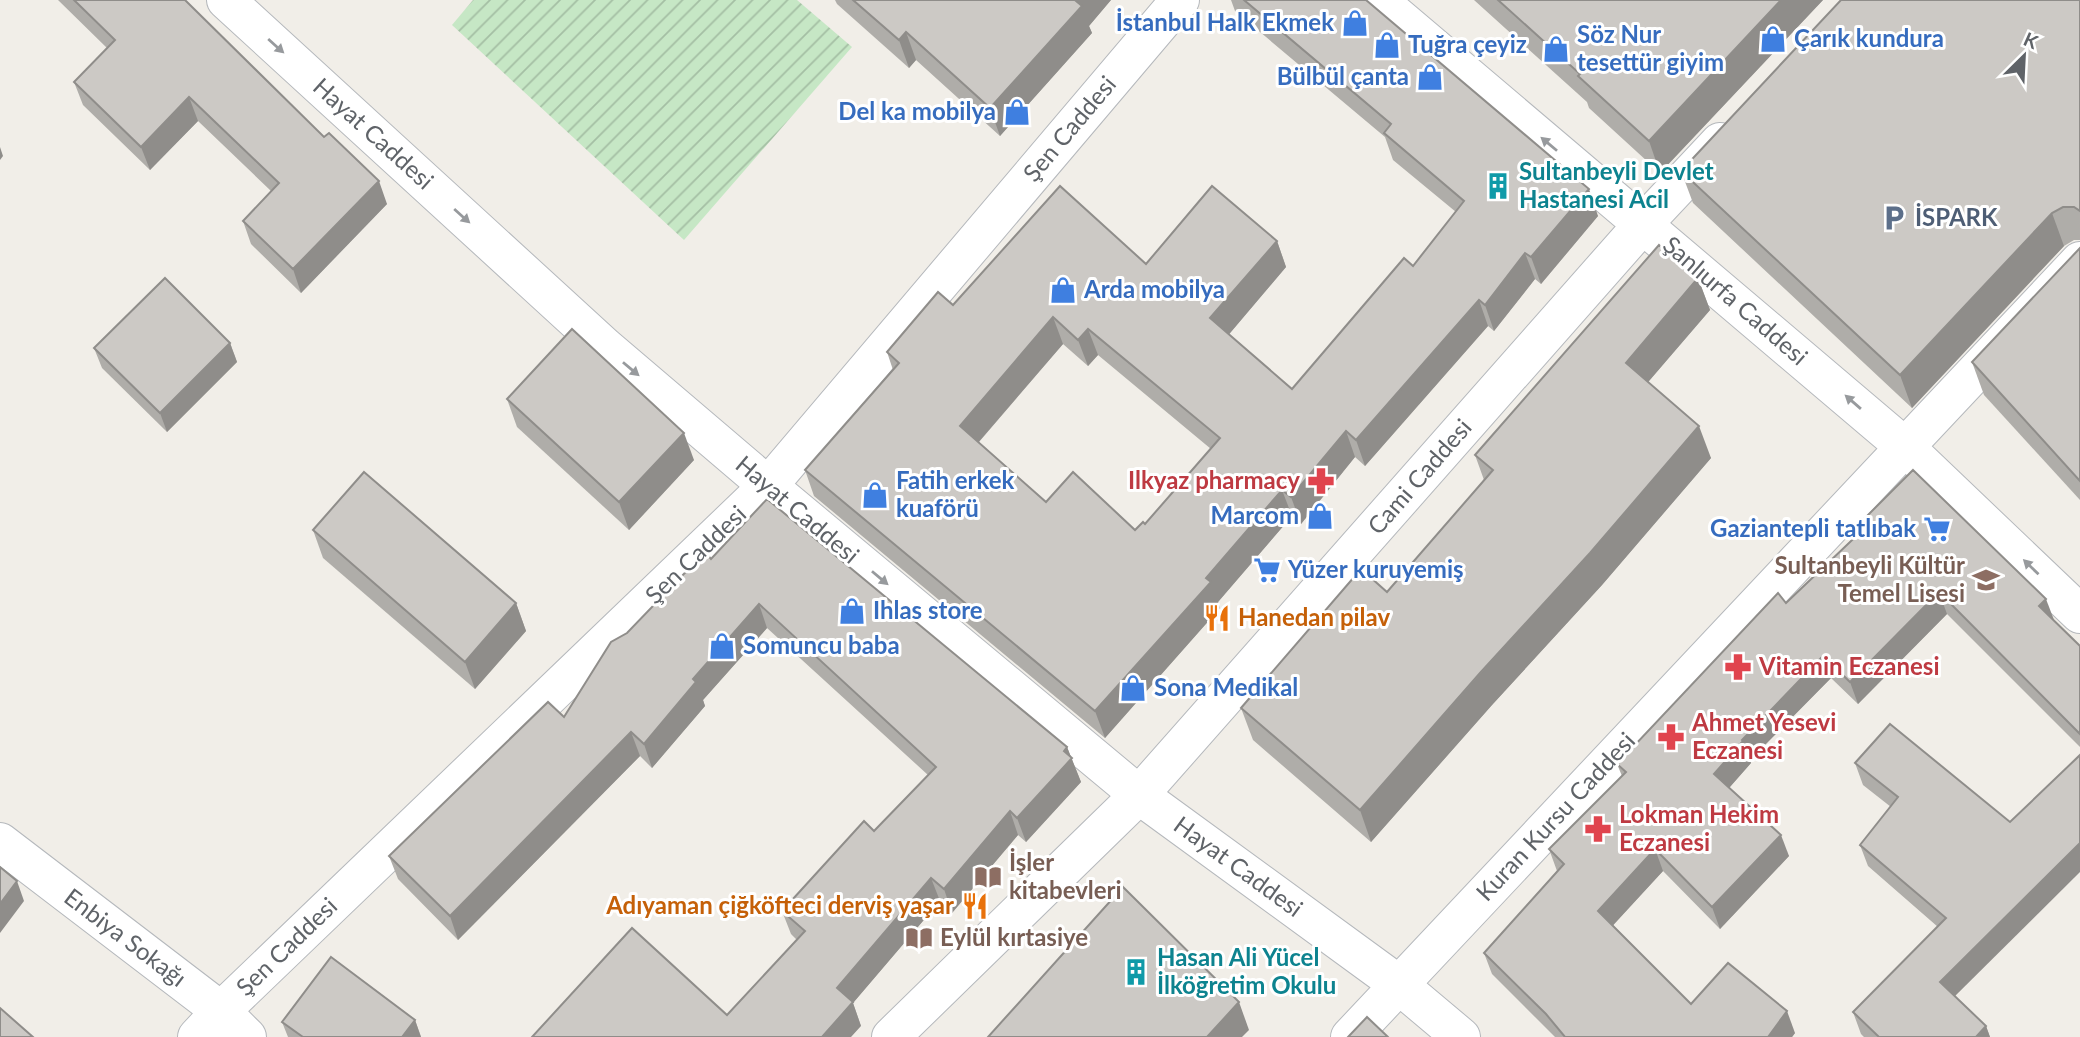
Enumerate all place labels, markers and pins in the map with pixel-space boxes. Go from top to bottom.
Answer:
place label: İstanbul Halk Ekmek [1116,7,1334,36]
shop icon: İstanbul Halk Ekmek [1340,8,1370,38]
place label: Söz Nur tesettür giyim [1577,19,1724,76]
place label: Çarık kundura [1794,23,1944,52]
shop icon: Çarık kundura [1758,24,1788,54]
place label: Tuğra çeyiz [1408,29,1527,58]
shop icon: Tuğra çeyiz [1372,30,1402,60]
shop icon: Söz Nur tesettür giyim [1541,34,1571,64]
place label: Bülbül çanta [1277,61,1409,90]
shop icon: Bülbül çanta [1415,62,1445,92]
place label: Del ka mobilya [838,96,996,125]
shop icon: Del ka mobilya [1002,97,1032,127]
place label: Sultanbeyli Devlet Hastanesi Acil [1519,156,1714,213]
building icon: Sultanbeyli Devlet Hastanesi Acil [1483,171,1513,201]
place label: İSPARK [1915,202,1998,231]
parking icon: İSPARK [1879,203,1909,233]
place label: Arda mobilya [1083,274,1225,303]
shop icon: Arda mobilya [1048,275,1078,305]
place label: Fatih erkek kuaförü [896,465,1015,522]
place label: Ilkyaz pharmacy [1128,465,1300,494]
pharmacy icon: Ilkyaz pharmacy [1306,466,1336,496]
shop icon: Fatih erkek kuaförü [860,480,890,510]
place label: Marcom [1211,500,1299,529]
shop icon: Marcom [1305,501,1335,531]
place label: Gaziantepli tatlıbak [1710,513,1916,542]
supermarket icon: Gaziantepli tatlıbak [1922,514,1952,544]
place label: Sultanbeyli Kültür Temel Lisesi [1775,550,1965,607]
place label: Yüzer kuruyemiş [1287,554,1464,583]
supermarket icon: Yüzer kuruyemiş [1252,555,1282,585]
school or university icon: Sultanbeyli Kültür Temel Lisesi [1971,565,2001,595]
place label: Ihlas store [873,595,983,624]
shop icon: Ihlas store [837,596,867,626]
place label: Hanedan pilav [1238,602,1390,631]
restaurant icon: Hanedan pilav [1202,603,1232,633]
place label: Somuncu baba [743,630,900,659]
shop icon: Somuncu baba [707,631,737,661]
place label: Vitamin Eczanesi [1758,651,1940,680]
pharmacy icon: Vitamin Eczanesi [1723,652,1753,682]
place label: Sona Medikal [1154,672,1298,701]
shop icon: Sona Medikal [1118,673,1148,703]
place label: Ahmet Yesevi Eczanesi [1691,707,1836,764]
pharmacy icon: Ahmet Yesevi Eczanesi [1656,722,1686,752]
place label: Lokman Hekim Eczanesi [1619,799,1779,856]
pharmacy icon: Lokman Hekim Eczanesi [1583,814,1613,844]
place label: İşler kitabevleri [1009,847,1122,904]
library icon: İşler kitabevleri [973,862,1003,892]
place label: Adıyaman çiğköfteci derviş yaşar [605,890,954,919]
restaurant icon: Adıyaman çiğköfteci derviş yaşar [960,891,990,921]
place label: Eylül kırtasiye [940,922,1088,951]
library icon: Eylül kırtasiye [904,923,934,953]
place label: Hasan Ali Yücel İlköğretim Okulu [1157,942,1336,999]
building icon: Hasan Ali Yücel İlköğretim Okulu [1121,957,1151,987]

